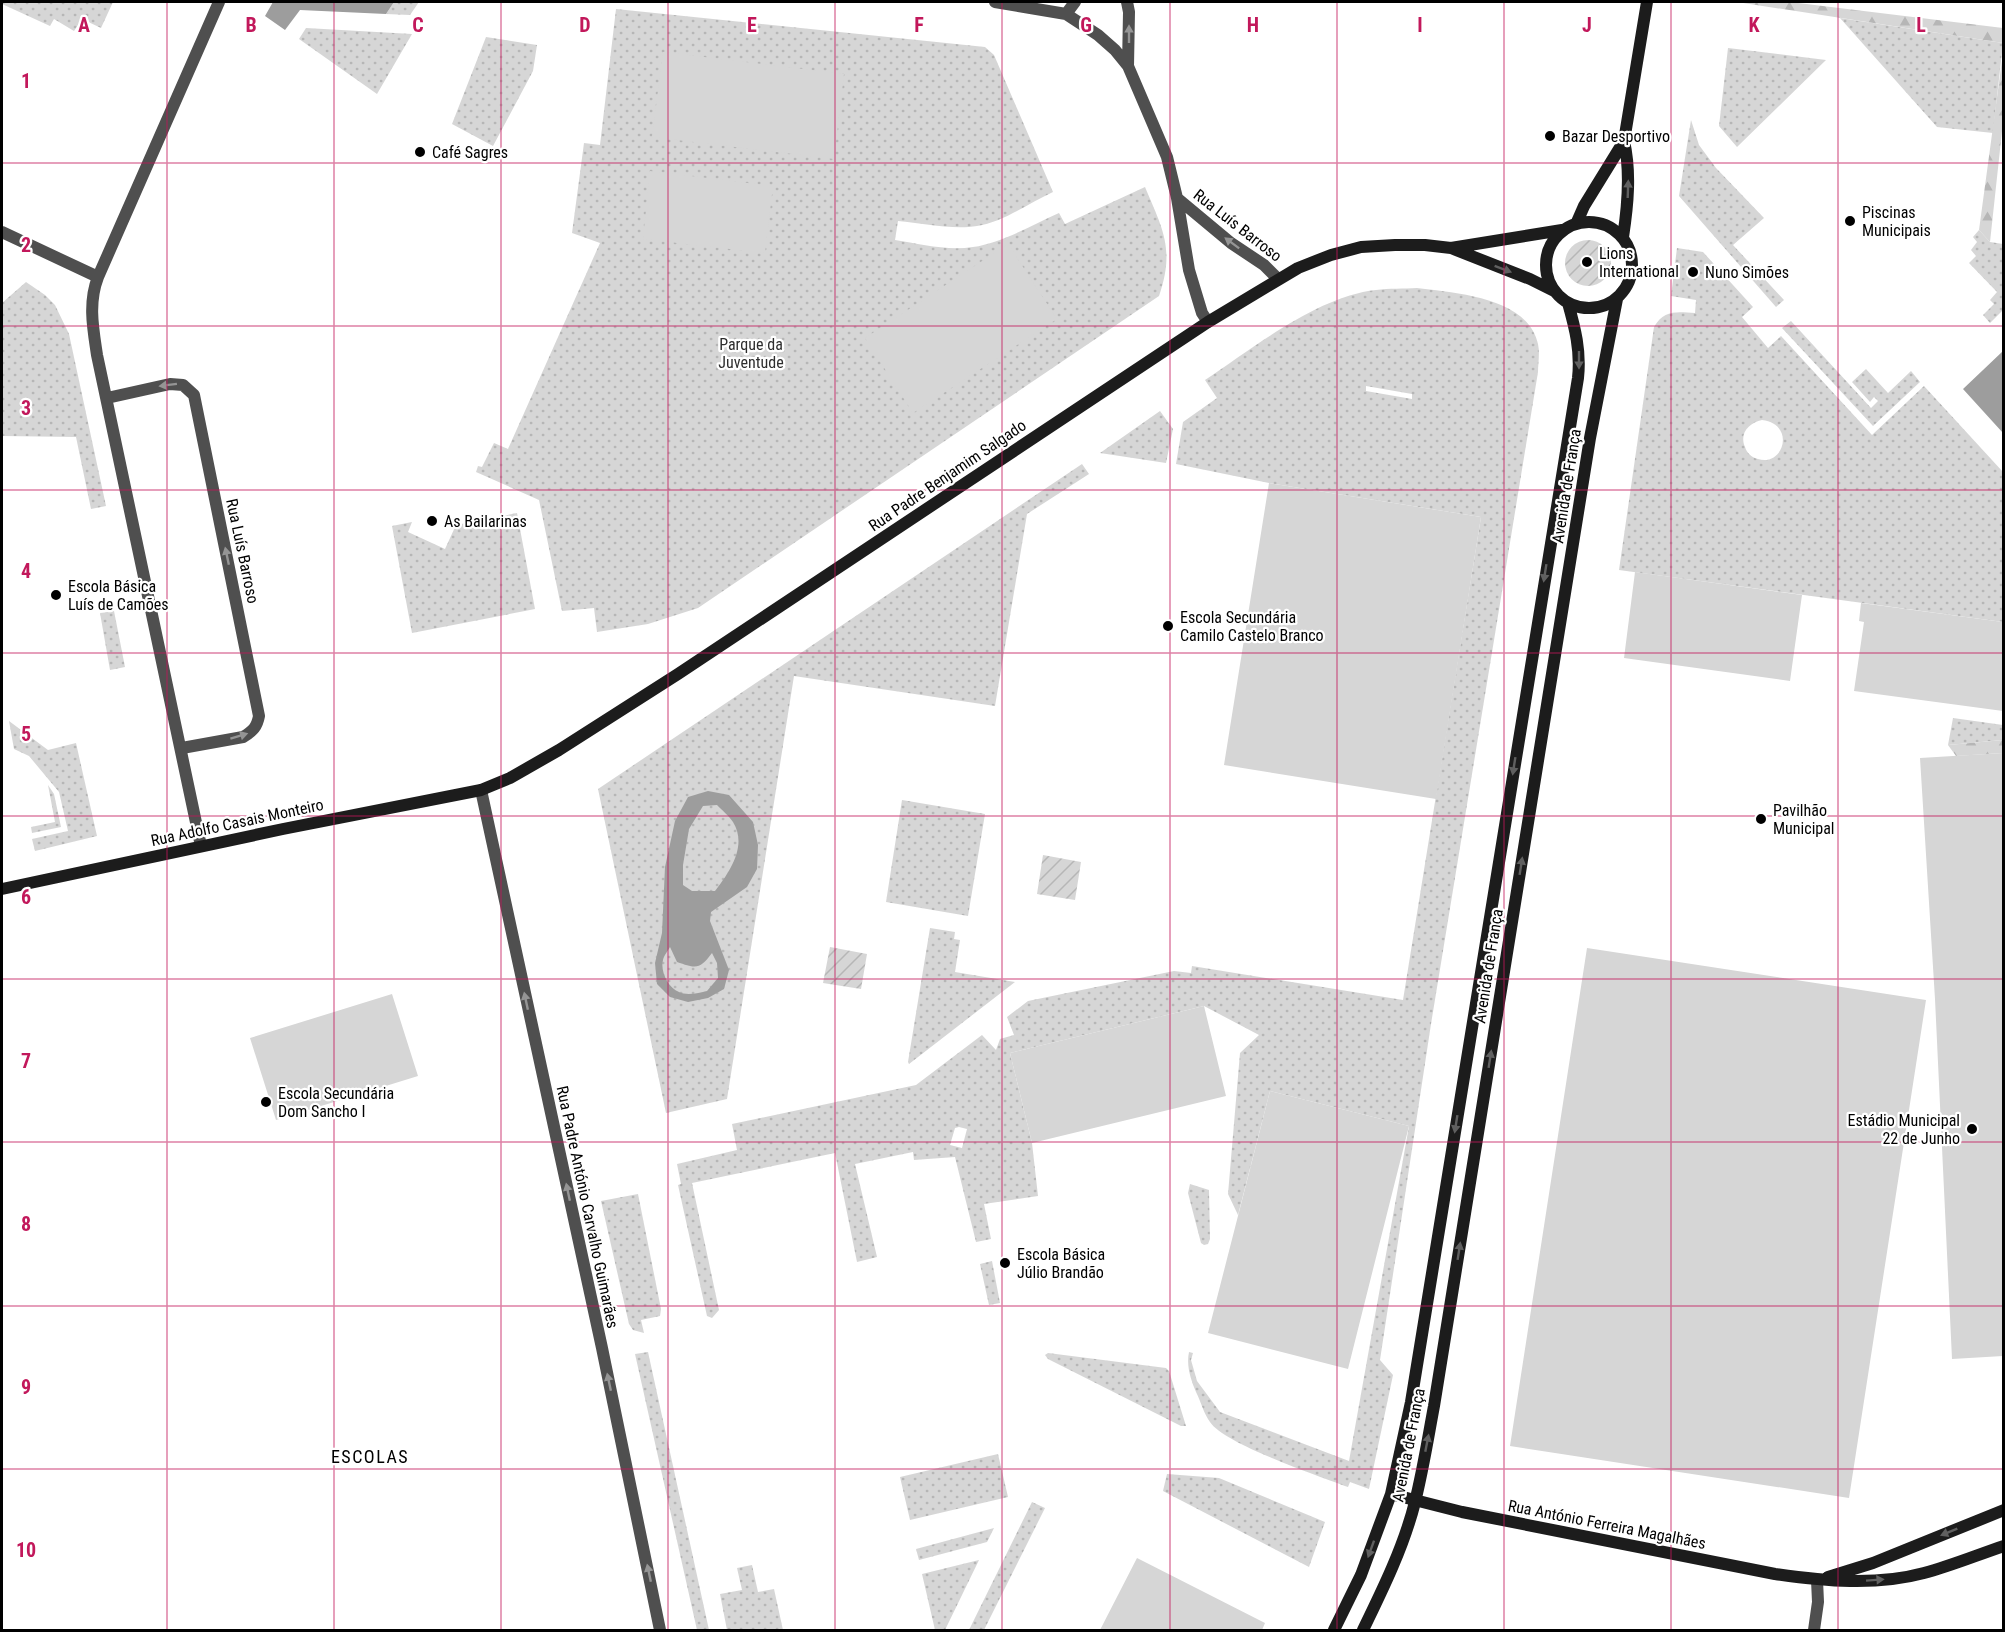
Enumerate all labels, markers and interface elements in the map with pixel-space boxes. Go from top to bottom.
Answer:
text: A [78,13,90,37]
text: B [245,13,257,37]
text: C [412,13,424,37]
text: D [579,13,591,37]
text: E [747,13,757,37]
text: F [914,13,924,37]
text: G [1080,13,1092,37]
text: H [1247,13,1259,37]
text: I [1417,13,1423,37]
text: J [1582,13,1592,37]
text: K [1748,13,1760,37]
text: L [1916,13,1926,37]
one-way arrow [1125,24,1134,43]
text: 1 [21,69,31,93]
place label: Bazar Desportivo [1562,127,1670,146]
marker: Bazar Desportivo [1543,129,1557,143]
place label: Café Sagres [432,143,508,162]
marker: Café Sagres [413,145,427,159]
one-way arrow [1623,179,1632,198]
street label: Rua Luís Barroso [1190,185,1286,266]
place label: Piscinas Municipais [1862,203,1931,240]
marker: Piscinas Municipais [1843,214,1857,228]
text: 2 [21,233,31,257]
one-way arrow [1224,238,1239,250]
place label: Lions International [1599,244,1679,281]
marker: Lions International [1580,255,1594,269]
place label: Nuno Simões [1705,263,1789,282]
one-way arrow [1495,264,1513,274]
marker: Nuno Simões [1686,265,1700,279]
park label: Parque da Juventude [718,335,784,372]
one-way arrow [1574,351,1584,370]
one-way arrow [158,381,177,390]
text: 3 [21,396,31,420]
street label: Rua Padre Benjamim Salgado [865,416,1030,535]
street label: Avenida de França [1548,428,1585,545]
street label: Rua Luís Barroso [222,497,263,605]
place label: As Bailarinas [444,512,527,531]
marker: As Bailarinas [425,514,439,528]
one-way arrow [222,547,231,566]
text: 4 [21,559,31,583]
one-way arrow [1540,564,1549,583]
place label: Escola Básica Luís de Camões [68,577,168,614]
marker: Escola Básica Luís de Camões [49,588,63,602]
place label: Escola Secundária Camilo Castelo Branco [1180,608,1324,645]
marker: Escola Secundária Camilo Castelo Branco [1161,619,1175,633]
text: 5 [21,722,31,746]
one-way arrow [230,731,248,741]
one-way arrow [1509,756,1518,775]
street label: Rua Adolfo Casais Monteiro [149,795,325,850]
place label: Pavilhão Municipal [1773,801,1835,838]
marker: Pavilhão Municipal [1754,812,1768,826]
one-way arrow [1517,856,1526,875]
text: 6 [21,885,31,909]
street label: Avenida de França [1470,908,1507,1025]
one-way arrow [521,992,531,1010]
text: 7 [21,1049,31,1073]
one-way arrow [1485,1049,1494,1068]
place label: Escola Secundária Dom Sancho I [278,1084,394,1121]
street label: Rua Padre António Carvalho Guimarães [553,1084,623,1330]
marker: Escola Secundária Dom Sancho I [259,1095,273,1109]
place label: Estádio Municipal 22 de Junho [1848,1111,1960,1148]
one-way arrow [1451,1115,1460,1134]
marker: Estádio Municipal 22 de Junho [1965,1122,1979,1136]
one-way arrow [563,1182,572,1201]
text: 8 [21,1212,31,1236]
one-way arrow [1454,1241,1463,1260]
place label: Escola Básica Júlio Brandão [1017,1245,1105,1282]
marker: Escola Básica Júlio Brandão [998,1256,1012,1270]
one-way arrow [604,1373,613,1392]
text: 9 [21,1375,31,1399]
street label: Avenida de França [1388,1387,1429,1504]
one-way arrow [1423,1434,1432,1453]
district label: ESCOLAS [331,1446,409,1467]
street label: Rua António Ferreira Magalhães [1506,1496,1707,1553]
one-way arrow [1940,1527,1958,1537]
text: 10 [16,1538,36,1562]
one-way arrow [1365,1540,1375,1558]
one-way arrow [644,1563,653,1582]
one-way arrow [1866,1575,1885,1585]

